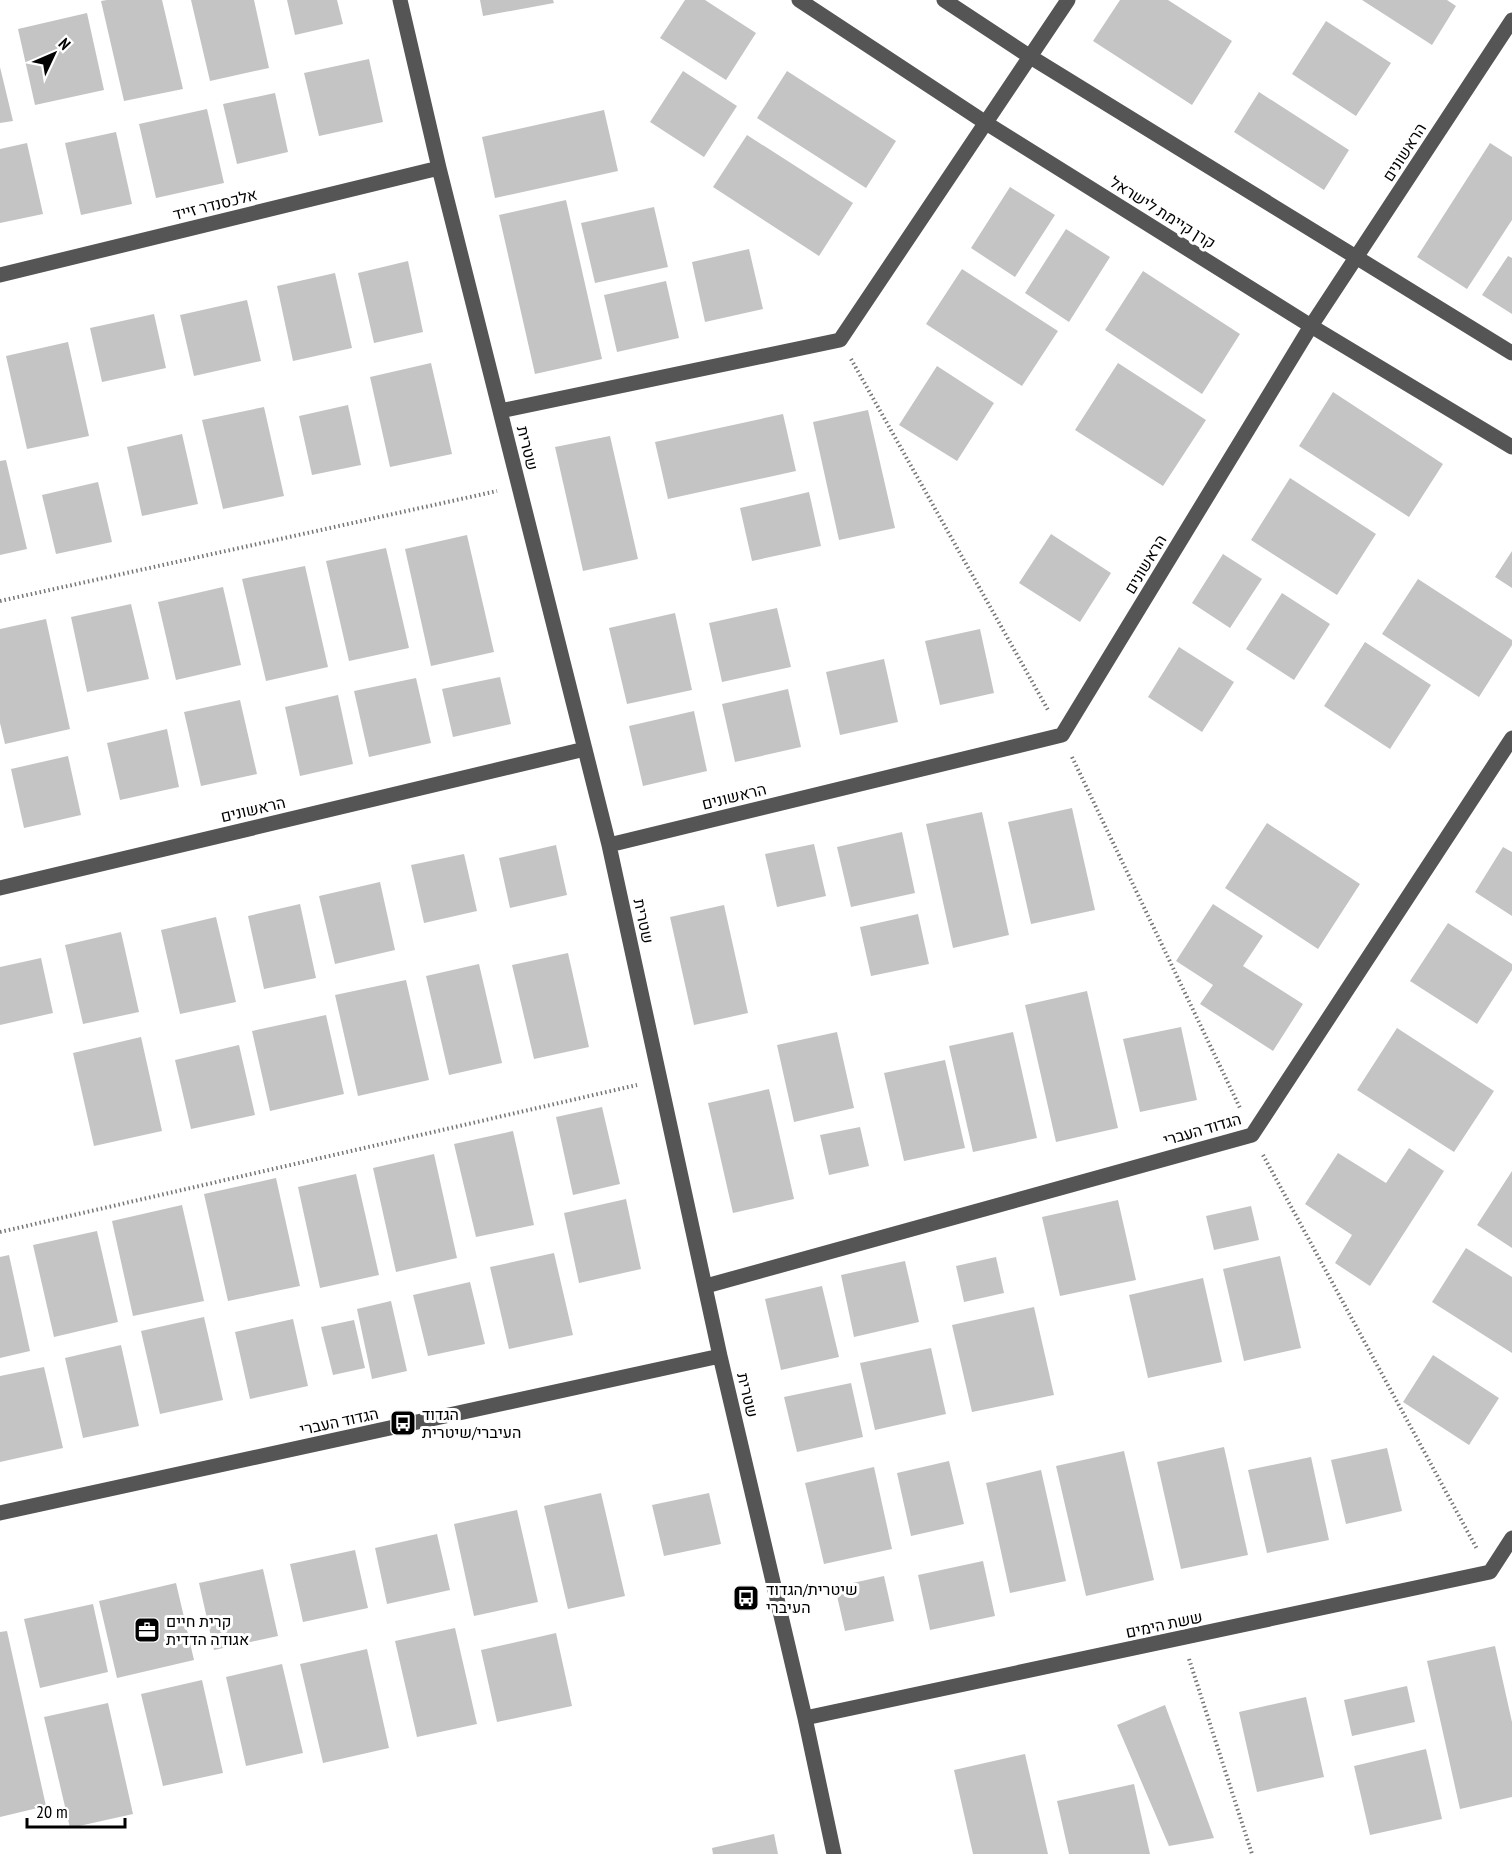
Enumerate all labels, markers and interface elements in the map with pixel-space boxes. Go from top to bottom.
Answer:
north arrow [24,24,84,84]
text: N [55,34,75,54]
street label: הראשונים [1378,119,1430,185]
street label: קרן קיימת לישראל [1106,171,1220,253]
street label: אלכסנדר זייד [171,184,259,224]
street label: שטרית [513,424,543,472]
street label: הראשונים [1120,531,1170,597]
street label: הראשונים [700,778,768,814]
street label: הראשונים [219,792,287,826]
street label: שטרית [630,897,658,945]
street label: הגדוד העברי [1161,1108,1243,1150]
street label: שטרית [733,1371,763,1419]
street label: הגדוד העברי [298,1403,380,1439]
place label: הגדוד העיברי/שיטרית [422,1404,521,1442]
bus stop icon: הגדוד העיברי/שיטרית [388,1408,418,1438]
place label: שיטרית/הגדוד העיברי [766,1579,858,1617]
bus stop icon: שיטרית/הגדוד העיברי [731,1583,761,1613]
street label: ששת הימים [1124,1606,1204,1642]
place label: קרית חיים אגודה הדדית [166,1611,249,1649]
office icon: קרית חיים אגודה הדדית [132,1615,162,1645]
scale bar [27,1791,124,1829]
text: 20 m [36,1800,68,1823]

